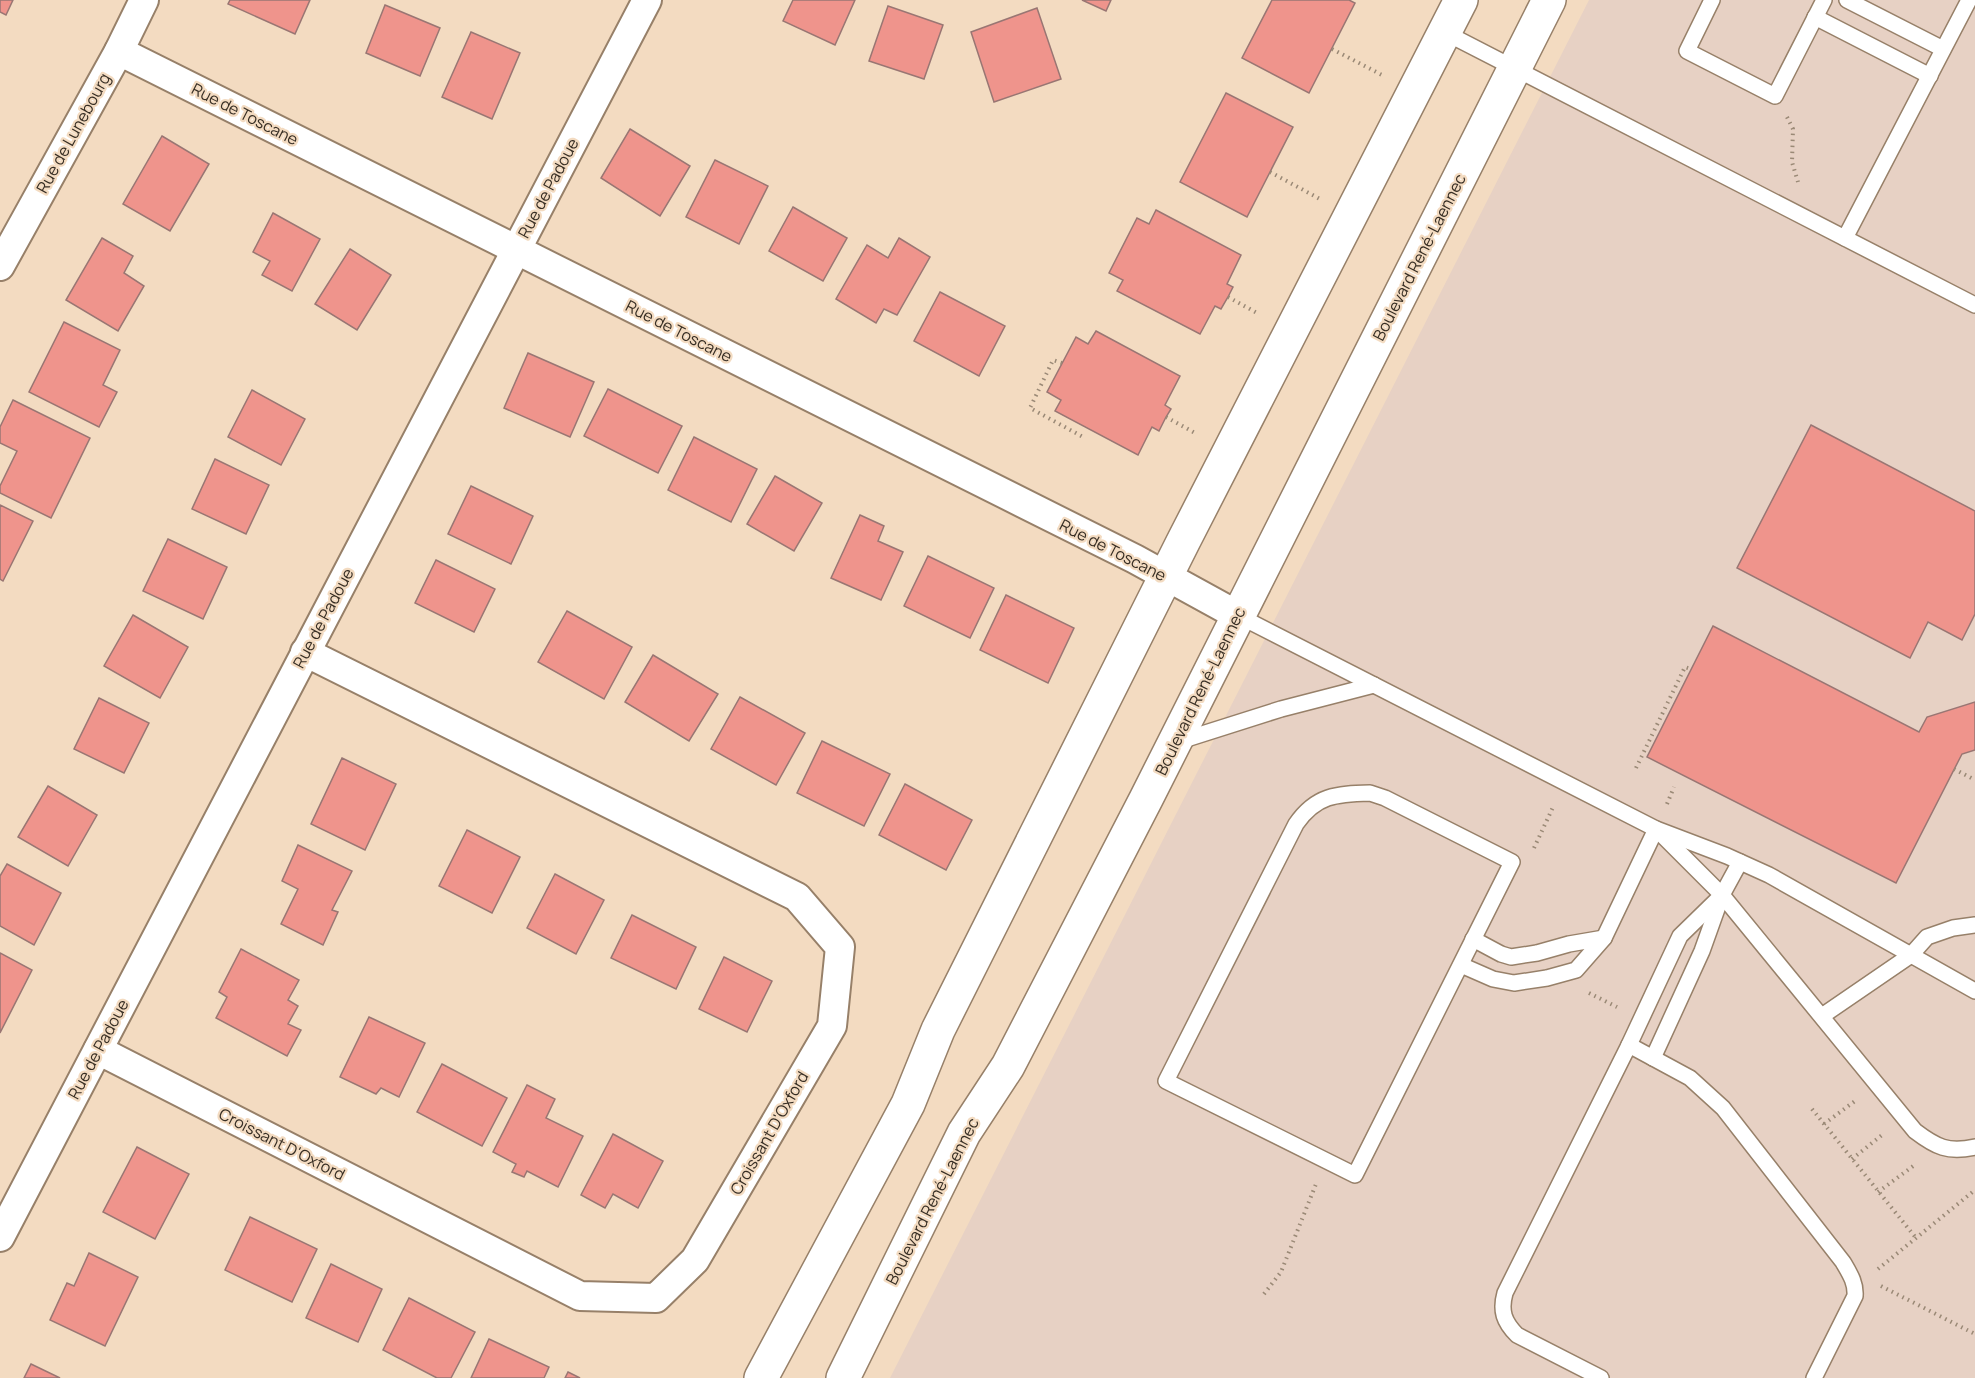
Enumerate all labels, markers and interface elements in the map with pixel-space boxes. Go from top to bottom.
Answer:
street label: Rue de Lunebourg [31,69,115,197]
street label: Rue de Toscane [188,78,302,150]
street label: Rue de Padoue [512,134,584,242]
street label: Boulevard René-Laennec [1367,170,1471,344]
street label: Rue de Toscane [622,295,736,367]
street label: Rue de Toscane [1056,514,1170,586]
street label: Rue de Padoue [287,564,359,672]
street label: Boulevard René-Laennec [1150,603,1250,779]
street label: Rue de Padoue [62,995,134,1103]
street label: Croissant D'Oxford [725,1067,813,1199]
street label: Croissant D'Oxford [215,1103,349,1185]
street label: Boulevard René-Laennec [880,1114,984,1288]

